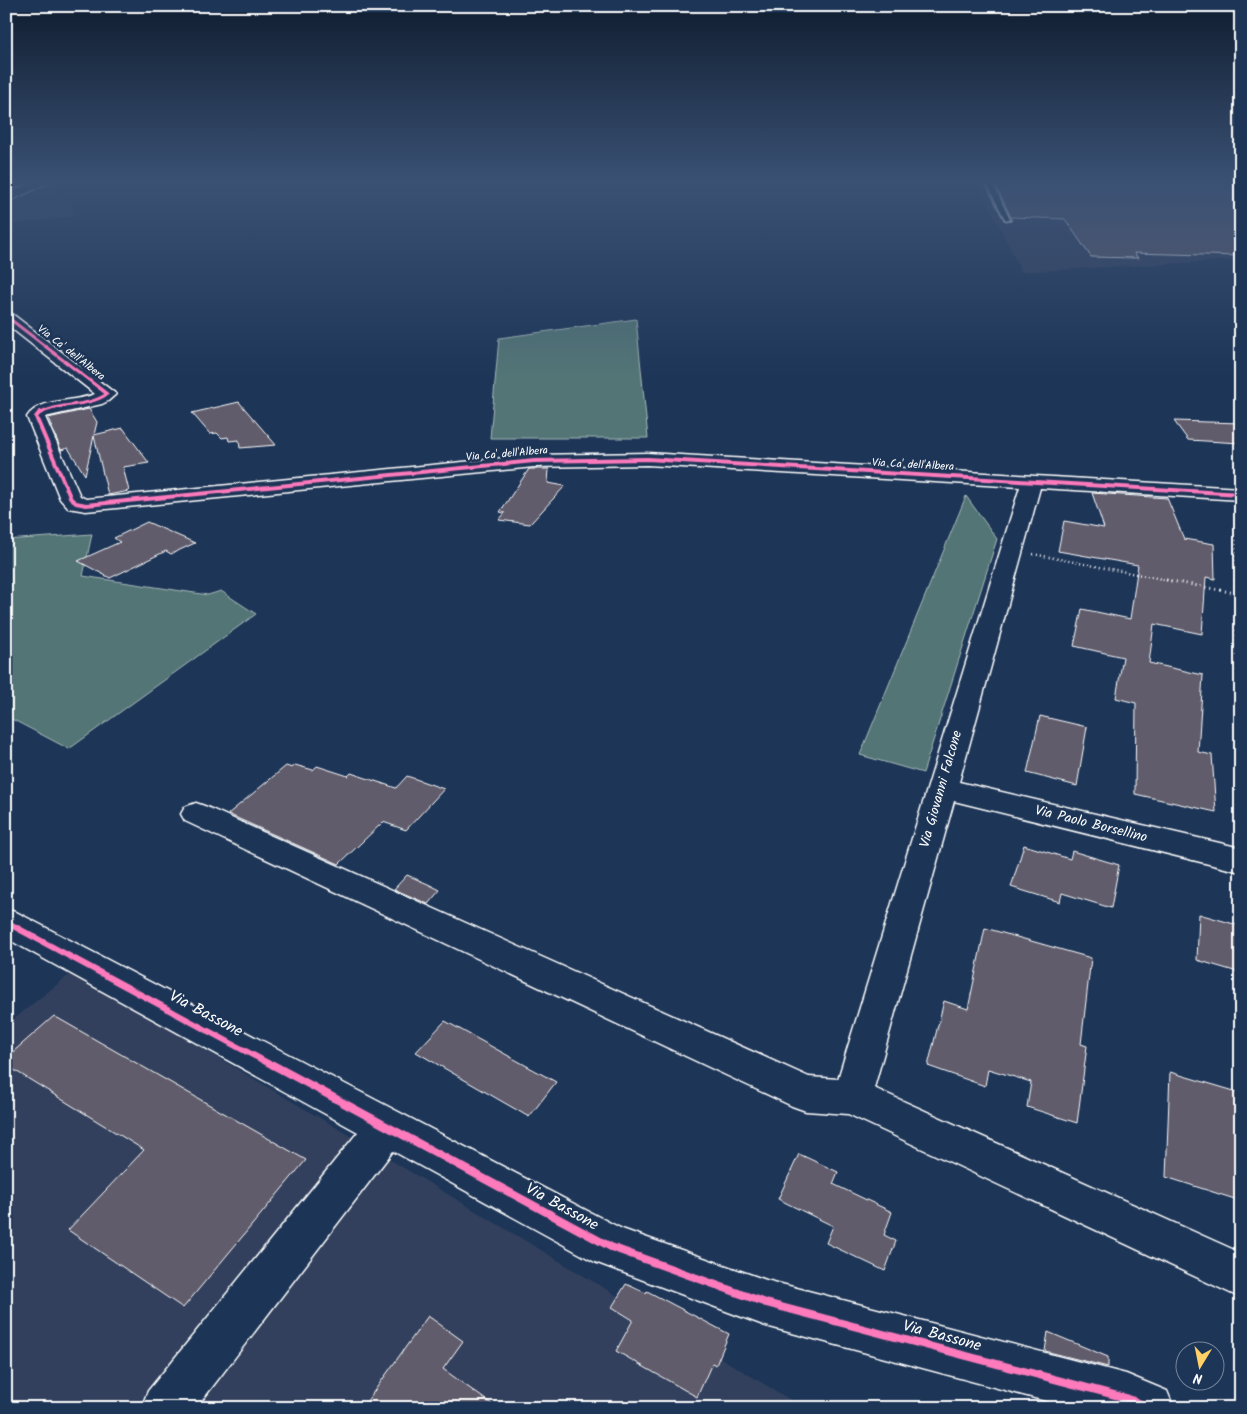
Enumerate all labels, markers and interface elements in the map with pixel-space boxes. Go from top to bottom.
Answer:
street label: Via Ca' dell'Albera [33,321,109,385]
street label: Via Ca' dell'Albera [465,441,549,467]
street label: Via Ca' dell'Albera [872,454,954,476]
street label: Via Giovanni Falcone [914,727,968,850]
street label: Via Paolo Borsellino [1033,799,1149,849]
street label: Via Bassone [165,984,247,1044]
street label: Via Bassone [521,1177,603,1237]
street label: Via Bassone [900,1314,984,1358]
north arrow [1174,1342,1224,1392]
text: N [1191,1366,1204,1389]

